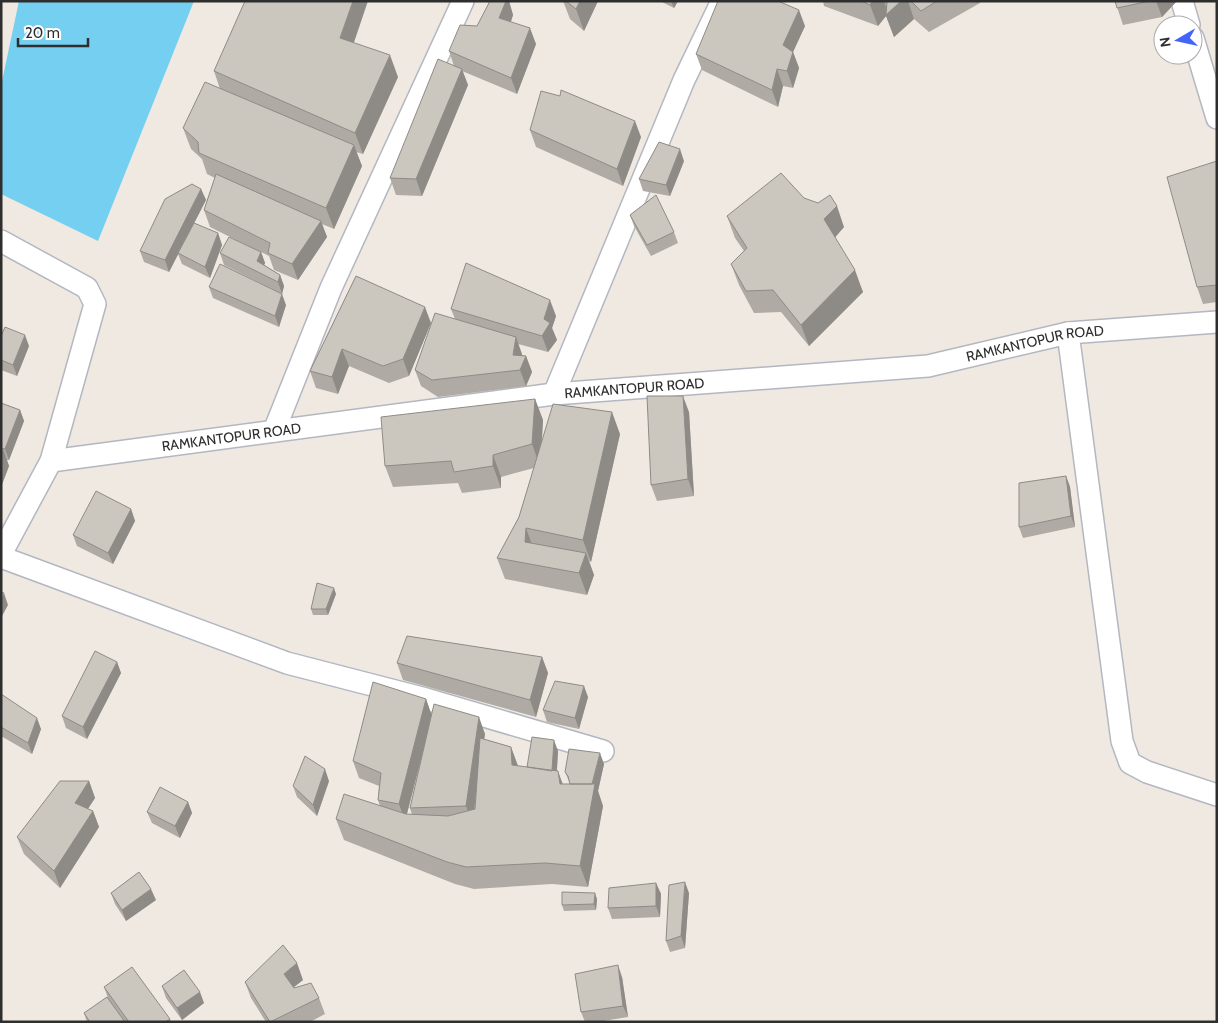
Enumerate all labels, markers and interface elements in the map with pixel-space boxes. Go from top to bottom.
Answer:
scale bar [18,15,88,47]
north arrow [1153,15,1203,65]
text: 20 m [25,24,60,42]
text: N [1155,36,1175,48]
street label: RAMKANTOPUR ROAD [964,321,1104,366]
street label: RAMKANTOPUR ROAD [564,374,705,402]
street label: RAMKANTOPUR ROAD [161,419,302,455]

